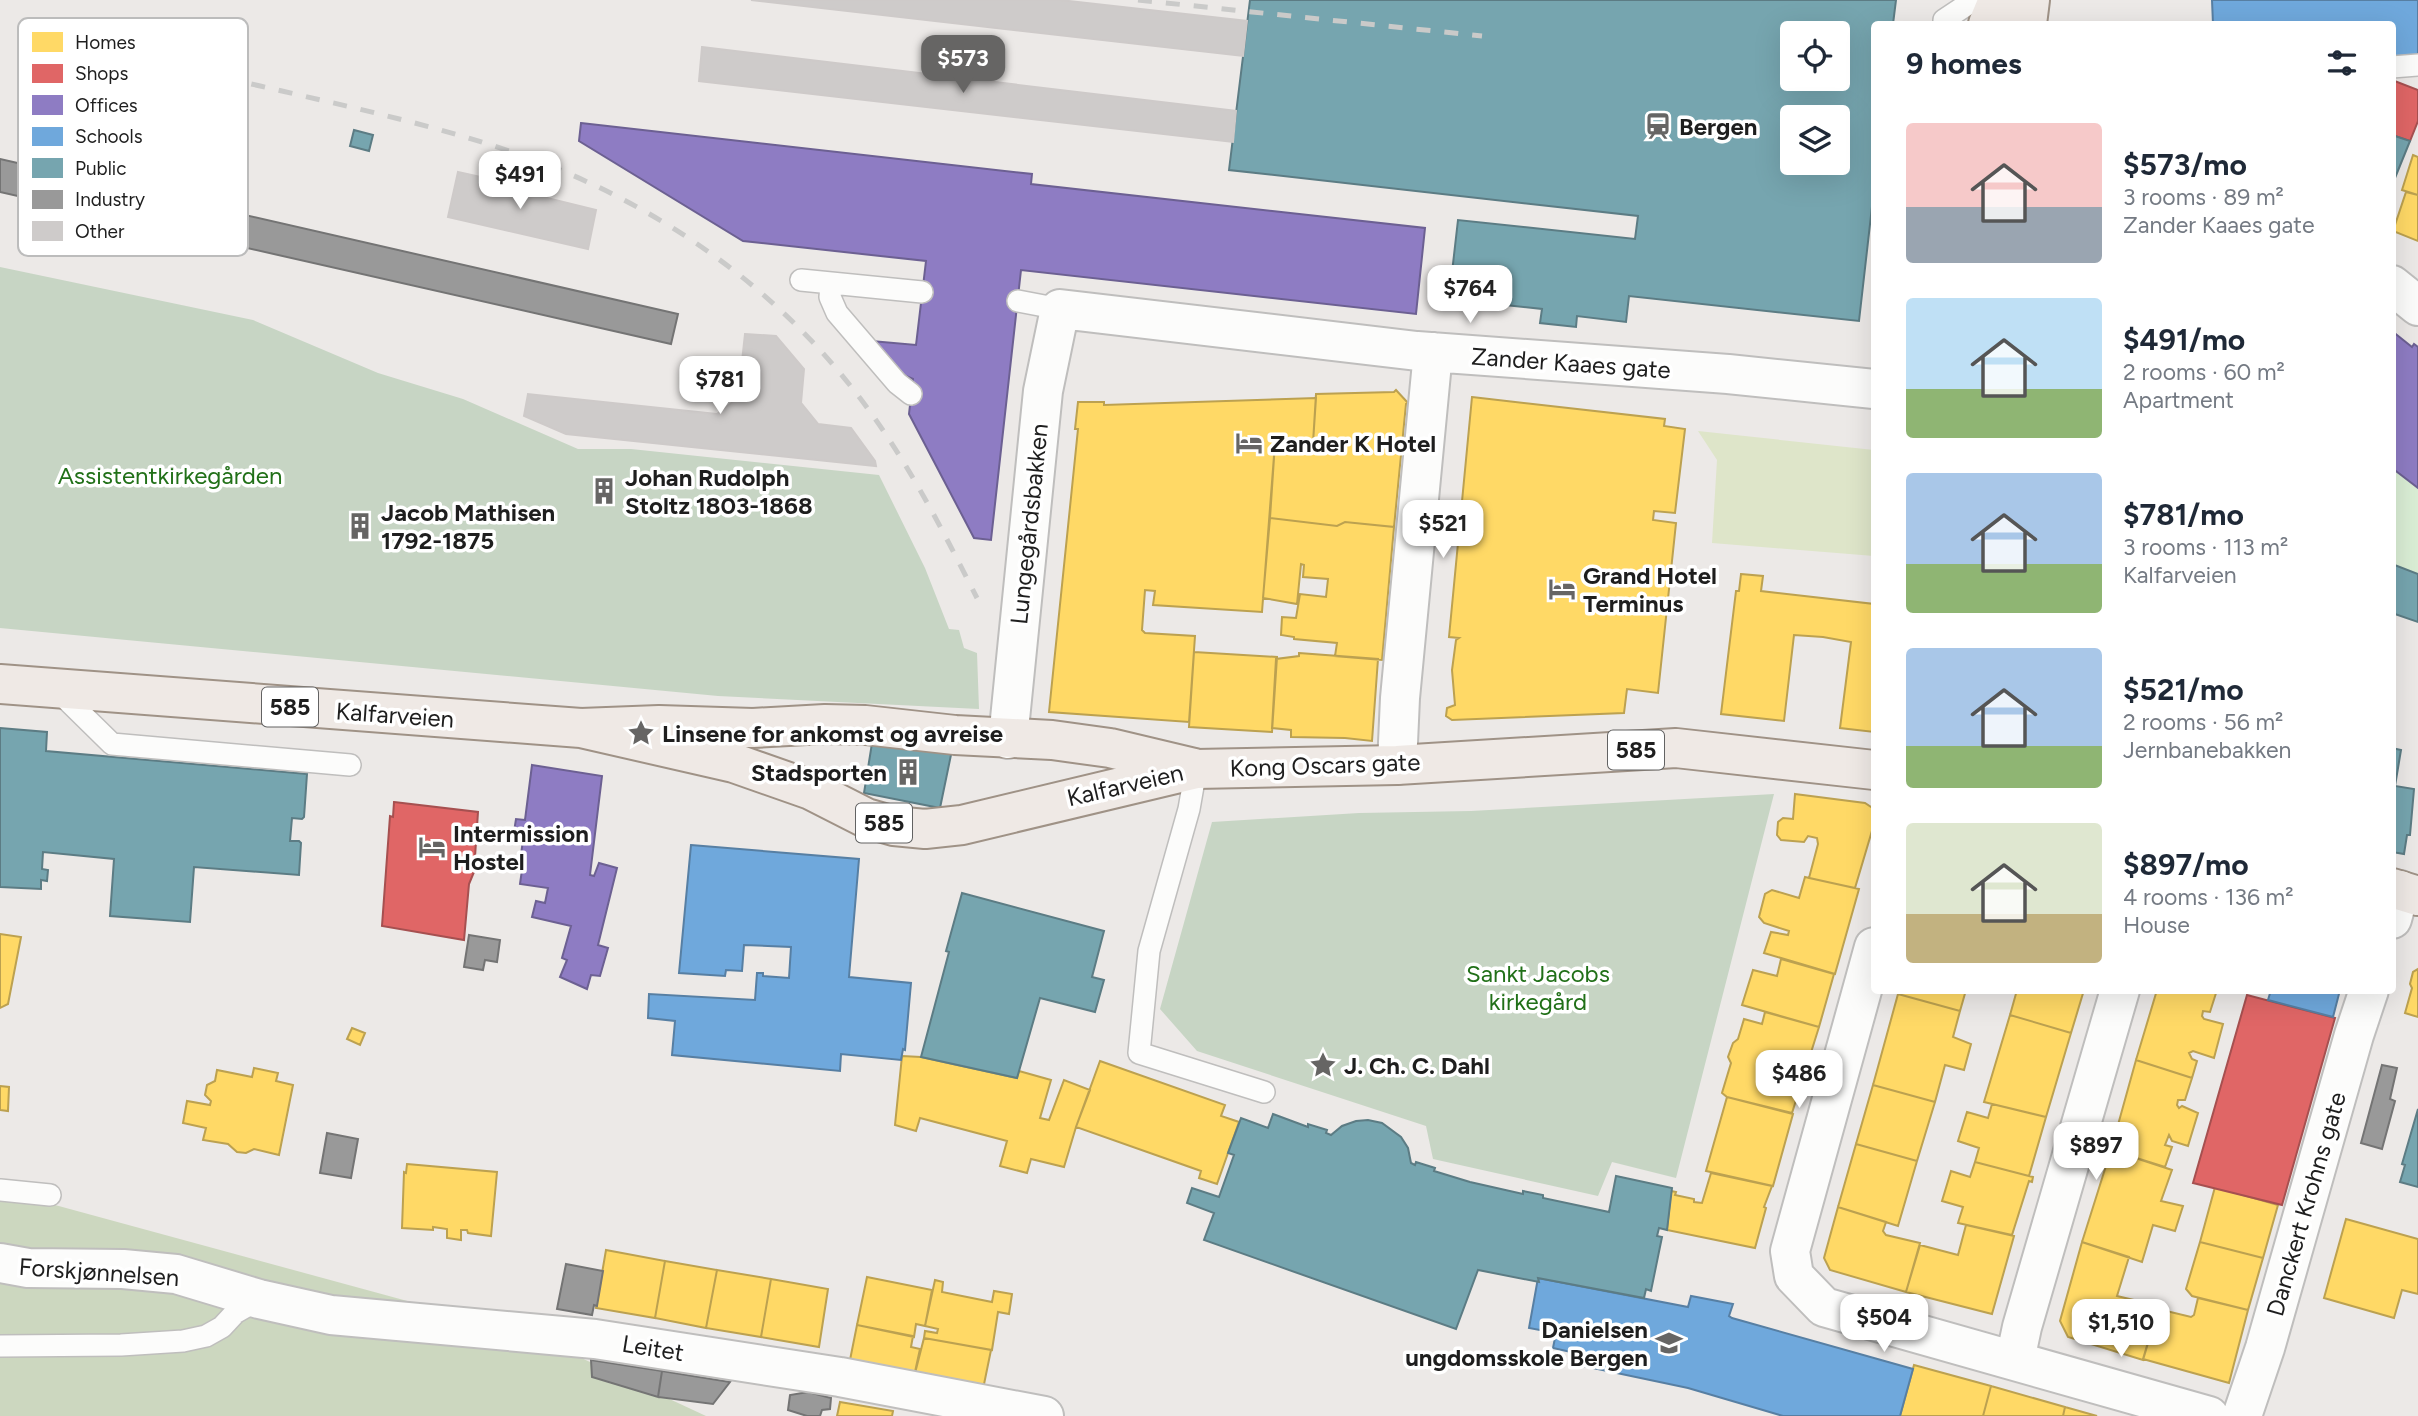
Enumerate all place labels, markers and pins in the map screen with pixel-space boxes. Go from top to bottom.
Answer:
pin: $573 [922,36,1004,95]
station icon: Bergen [1643,111,1673,141]
place label: Bergen [1679,112,1757,141]
pin: $491 [479,152,561,211]
pin: $764 [1429,266,1511,325]
pin: $781 [679,356,761,416]
hotel icon: Zander K Hotel [1234,428,1264,458]
place label: Zander K Hotel [1270,429,1436,458]
place label: Johan Rudolph Stoltz 1803-1868 [625,463,813,520]
building icon: Johan Rudolph Stoltz 1803-1868 [589,476,619,506]
place label: Jacob Mathisen 1792-1875 [381,498,555,555]
pin: $521 [1402,500,1484,560]
building icon: Jacob Mathisen 1792-1875 [345,511,375,541]
place label: Grand Hotel Terminus [1583,561,1717,618]
hotel icon: Grand Hotel Terminus [1547,574,1577,604]
place icon: Linsene for ankomst og avreise [626,718,656,748]
place label: Linsene for ankomst og avreise [662,719,1003,748]
building icon: Stadsporten [893,757,923,787]
place label: Stadsporten [751,758,887,787]
place label: Intermission Hostel [453,819,589,876]
hotel icon: Intermission Hostel [417,832,447,862]
place icon: J. Ch. C. Dahl [1308,1050,1338,1080]
pin: $486 [1758,1050,1840,1110]
place label: J. Ch. C. Dahl [1344,1051,1490,1080]
pin: $897 [2055,1122,2137,1182]
pin: $504 [1843,1294,1925,1354]
pin: $1,510 [2064,1300,2178,1359]
place label: Danielsen ungdomsskole Bergen [1405,1315,1648,1372]
school or university icon: Danielsen ungdomsskole Bergen [1654,1328,1684,1358]

